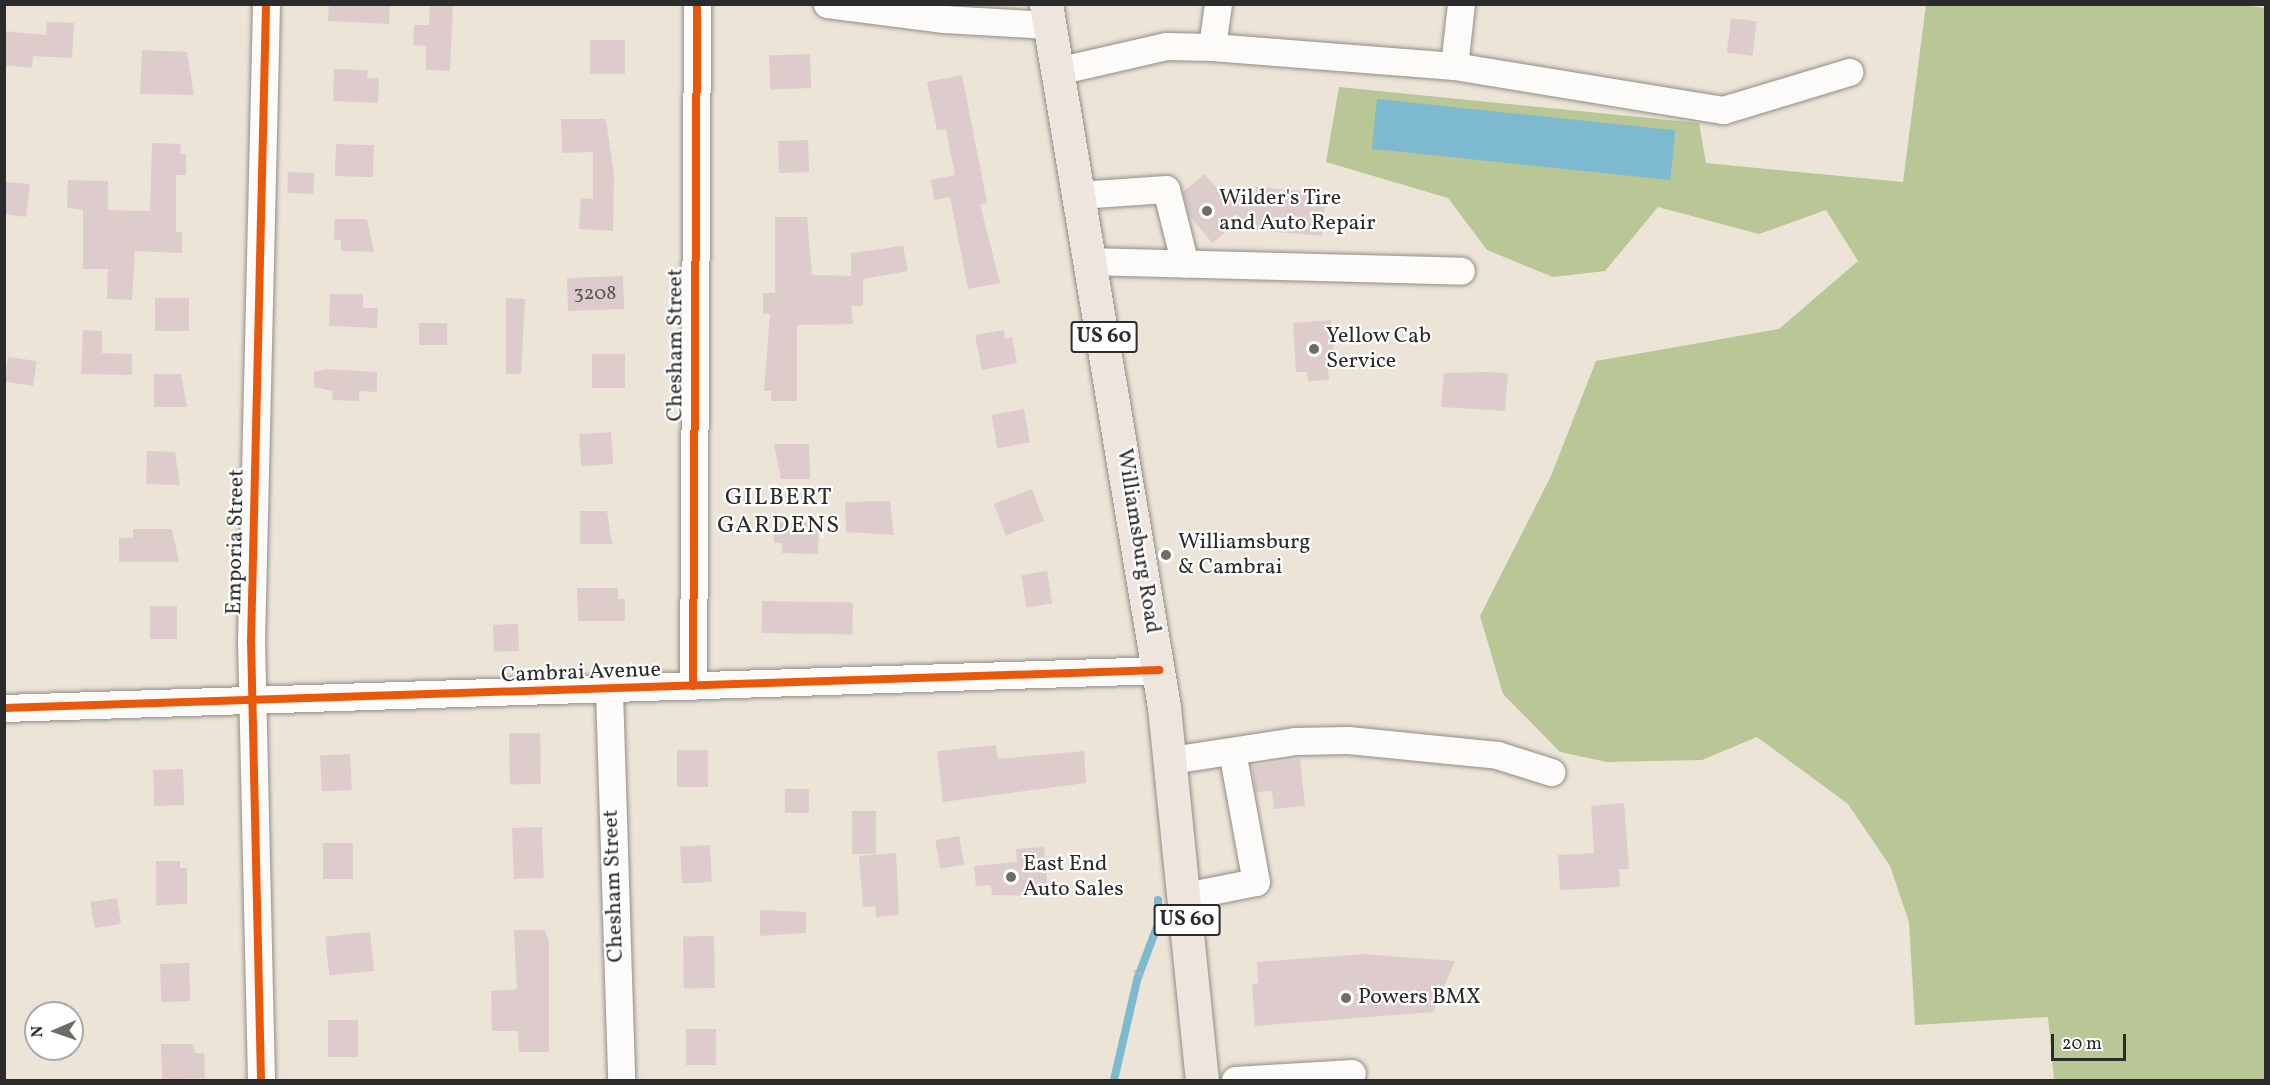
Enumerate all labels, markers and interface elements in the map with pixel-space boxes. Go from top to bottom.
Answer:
place label: Wilder's Tire and Auto Repair [1219,185,1375,236]
marker: Wilder's Tire and Auto Repair [1200,204,1214,218]
street label: Chesham Street [663,269,689,421]
house number: 3208 [574,282,616,306]
road number: US 60 [1070,319,1138,355]
place label: Yellow Cab Service [1326,323,1432,374]
marker: Yellow Cab Service [1307,342,1321,356]
street label: Williamsburg Road [1110,447,1166,635]
street label: Emporia Street [222,469,250,615]
district label: GILBERT GARDENS [717,485,841,541]
place label: Williamsburg & Cambrai [1178,529,1311,580]
marker: Williamsburg & Cambrai [1159,548,1173,562]
street label: Cambrai Avenue [501,657,661,689]
street label: Chesham Street [598,809,630,963]
place label: East End Auto Sales [1023,851,1124,902]
marker: East End Auto Sales [1004,870,1018,884]
road number: US 60 [1152,902,1222,938]
place label: Powers BMX [1358,985,1481,1011]
marker: Powers BMX [1339,991,1353,1005]
north arrow [24,1001,84,1061]
scale bar [2054,1022,2129,1060]
text: N [27,1025,49,1038]
text: 20 m [2062,1032,2102,1057]

